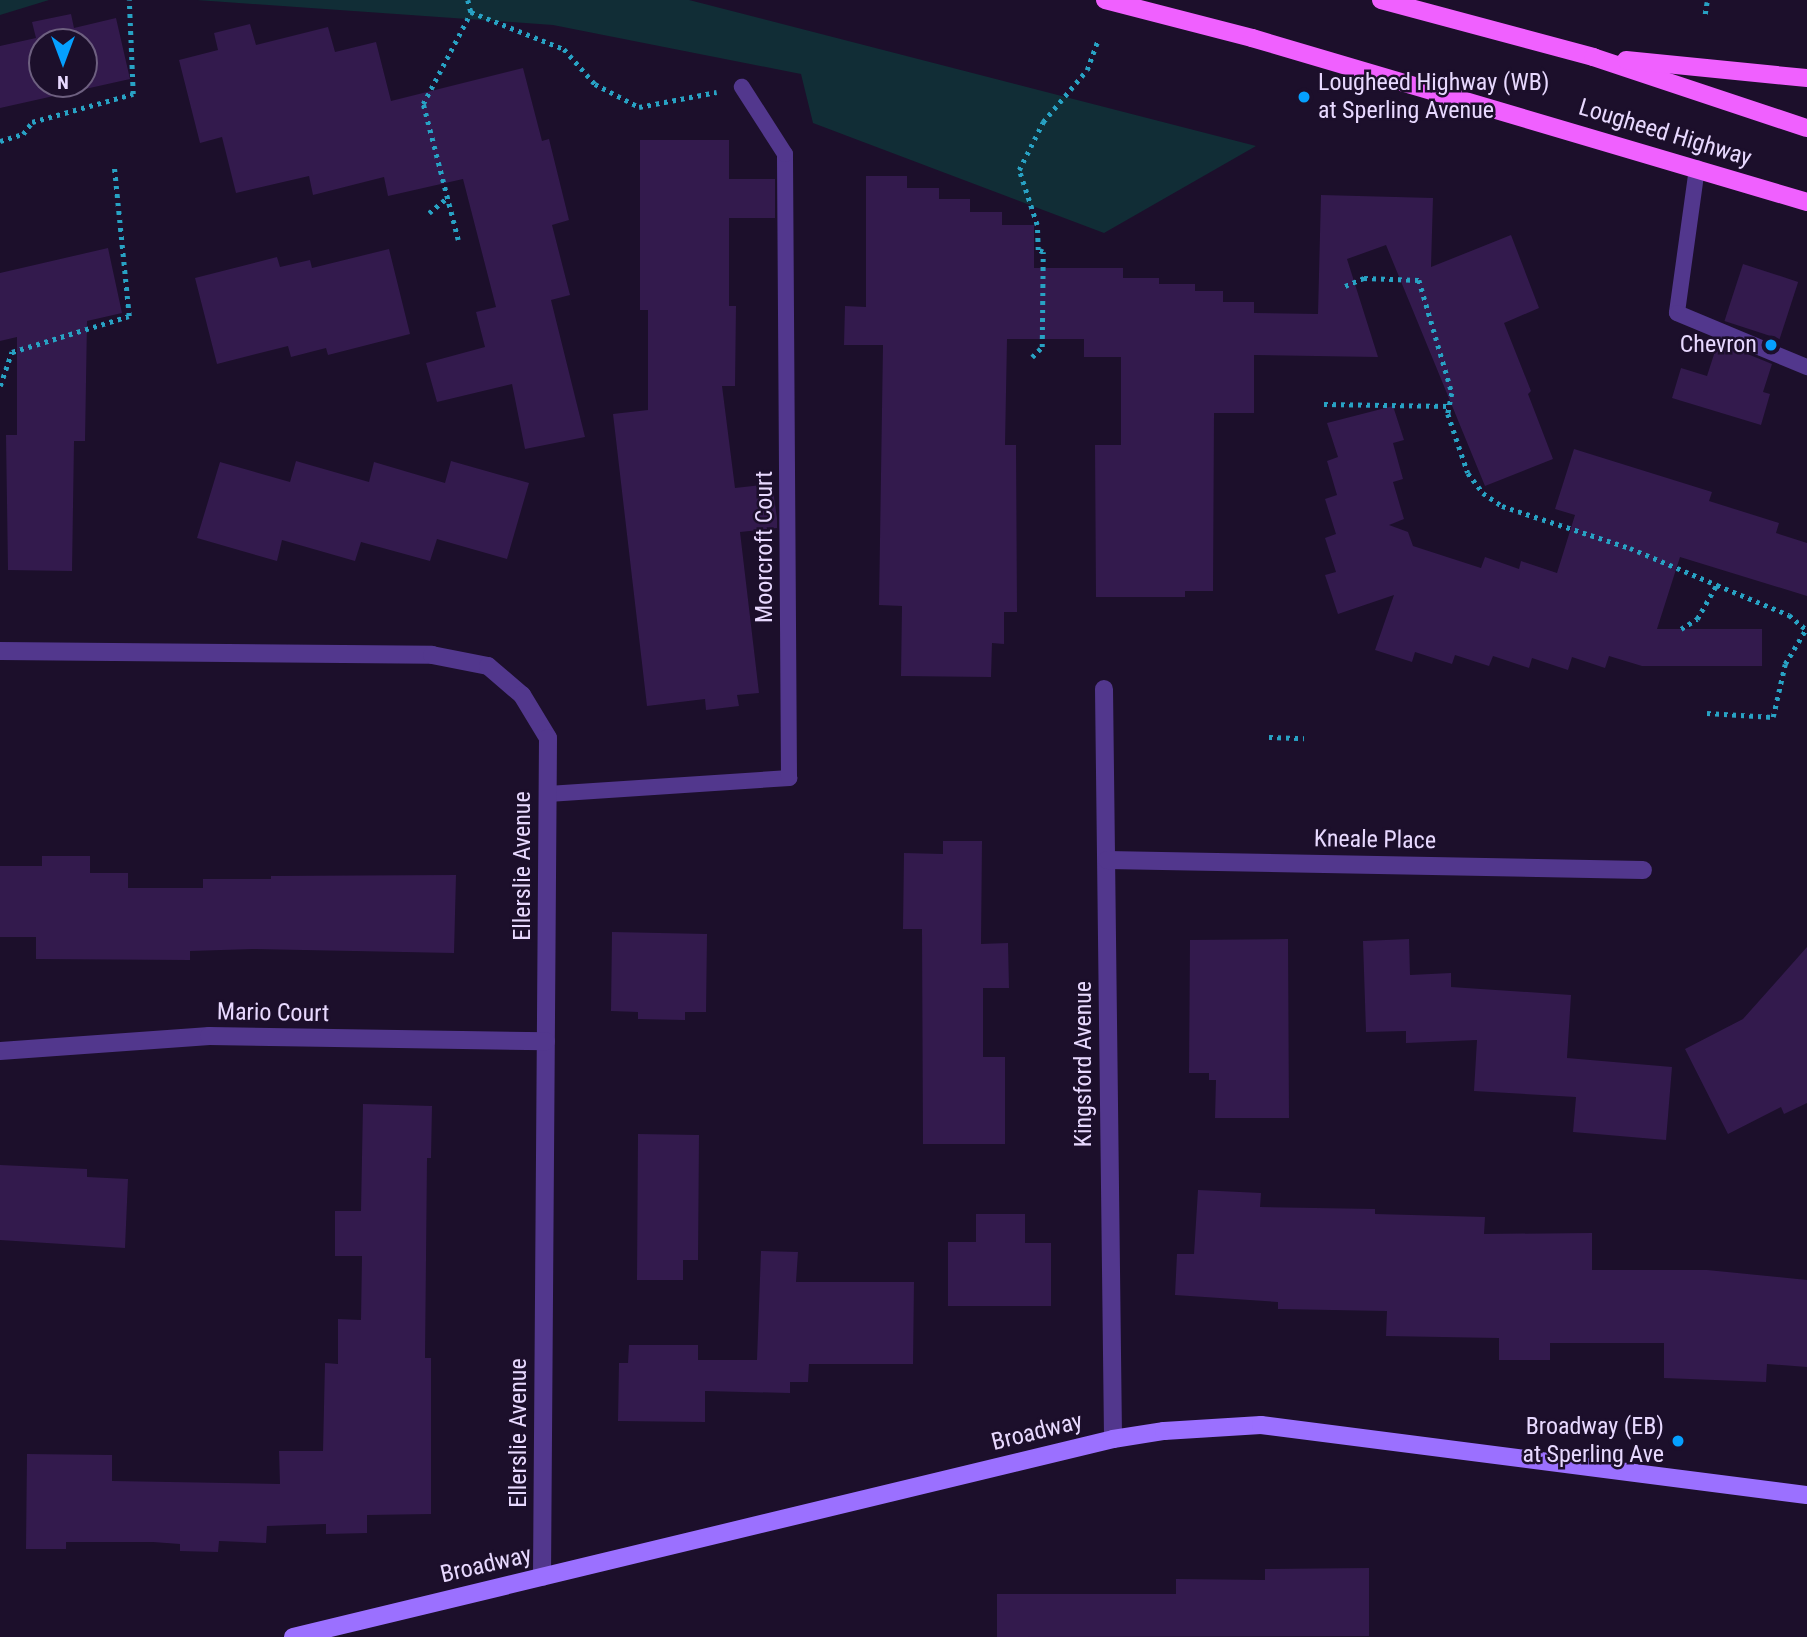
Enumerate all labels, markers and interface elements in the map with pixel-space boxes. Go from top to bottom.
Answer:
north arrow [28,28,98,98]
place label: Lougheed Highway (WB) at Sperling Avenue [1318,69,1549,125]
text: N [57,71,69,94]
marker: Lougheed Highway (WB) at Sperling Avenue [1296,89,1312,105]
street label: Lougheed Highway [1575,93,1755,173]
place label: Chevron [1680,331,1757,359]
marker: Chevron [1763,337,1779,353]
street label: Moorcroft Court [751,471,779,623]
street label: Ellerslie Avenue [509,791,537,941]
street label: Kneale Place [1314,825,1436,855]
street label: Kingsford Avenue [1070,981,1098,1147]
street label: Mario Court [217,998,329,1028]
street label: Ellerslie Avenue [505,1358,533,1508]
street label: Broadway [989,1407,1085,1457]
place label: Broadway (EB) at Sperling Ave [1522,1413,1664,1469]
marker: Broadway (EB) at Sperling Ave [1670,1433,1686,1449]
street label: Broadway [438,1541,534,1589]

